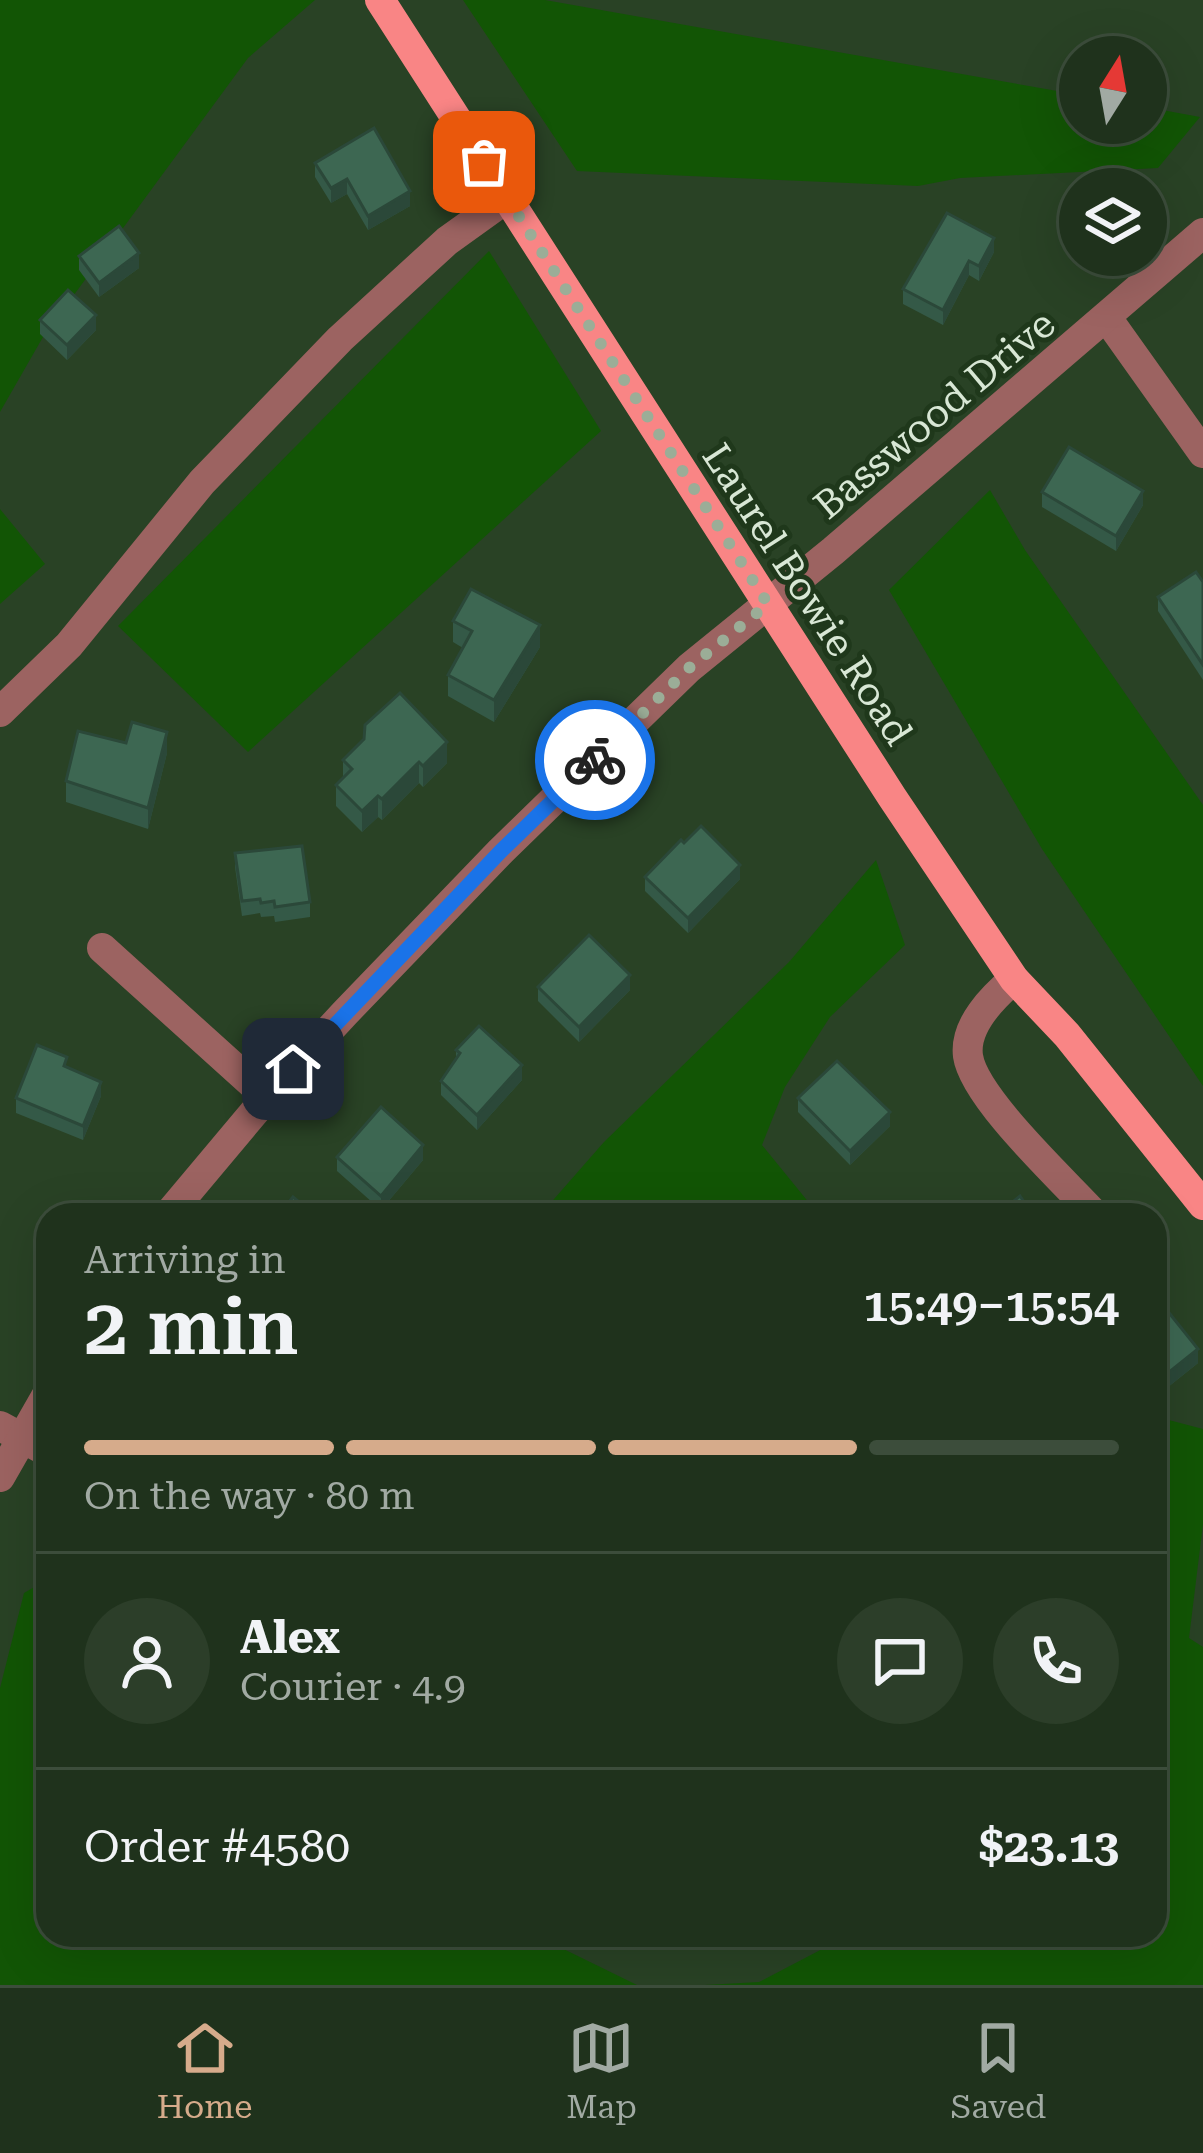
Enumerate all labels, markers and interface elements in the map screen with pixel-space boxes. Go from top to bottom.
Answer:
north arrow [1059,36,1167,144]
map controls [1059,36,1167,276]
pin [433,111,535,213]
icon: bag [451,129,517,195]
button: layers [1059,168,1167,276]
street label: Basswood Drive [805,301,1064,529]
street label: Laurel Bowie Road [693,435,922,754]
courier [535,700,655,820]
icon: bike [562,727,628,793]
pin [242,1018,344,1120]
icon: home [260,1036,326,1102]
text: Arriving in [84,1237,286,1283]
text: 15:49–15:54 [863,1279,1119,1332]
text: 2 min [84,1282,299,1373]
text: On the way · 80 m [84,1473,415,1519]
button: person [84,1598,210,1724]
button: chat [837,1598,963,1724]
button: phone [993,1598,1119,1724]
text: Alex [240,1611,340,1664]
text: Courier · 4.9 [240,1664,466,1710]
text: Order #4580 [84,1820,350,1873]
text: $23.13 [979,1820,1119,1873]
tab: Home [157,2015,252,2126]
tab: Map [566,2015,637,2126]
tab: Saved [950,2015,1046,2126]

